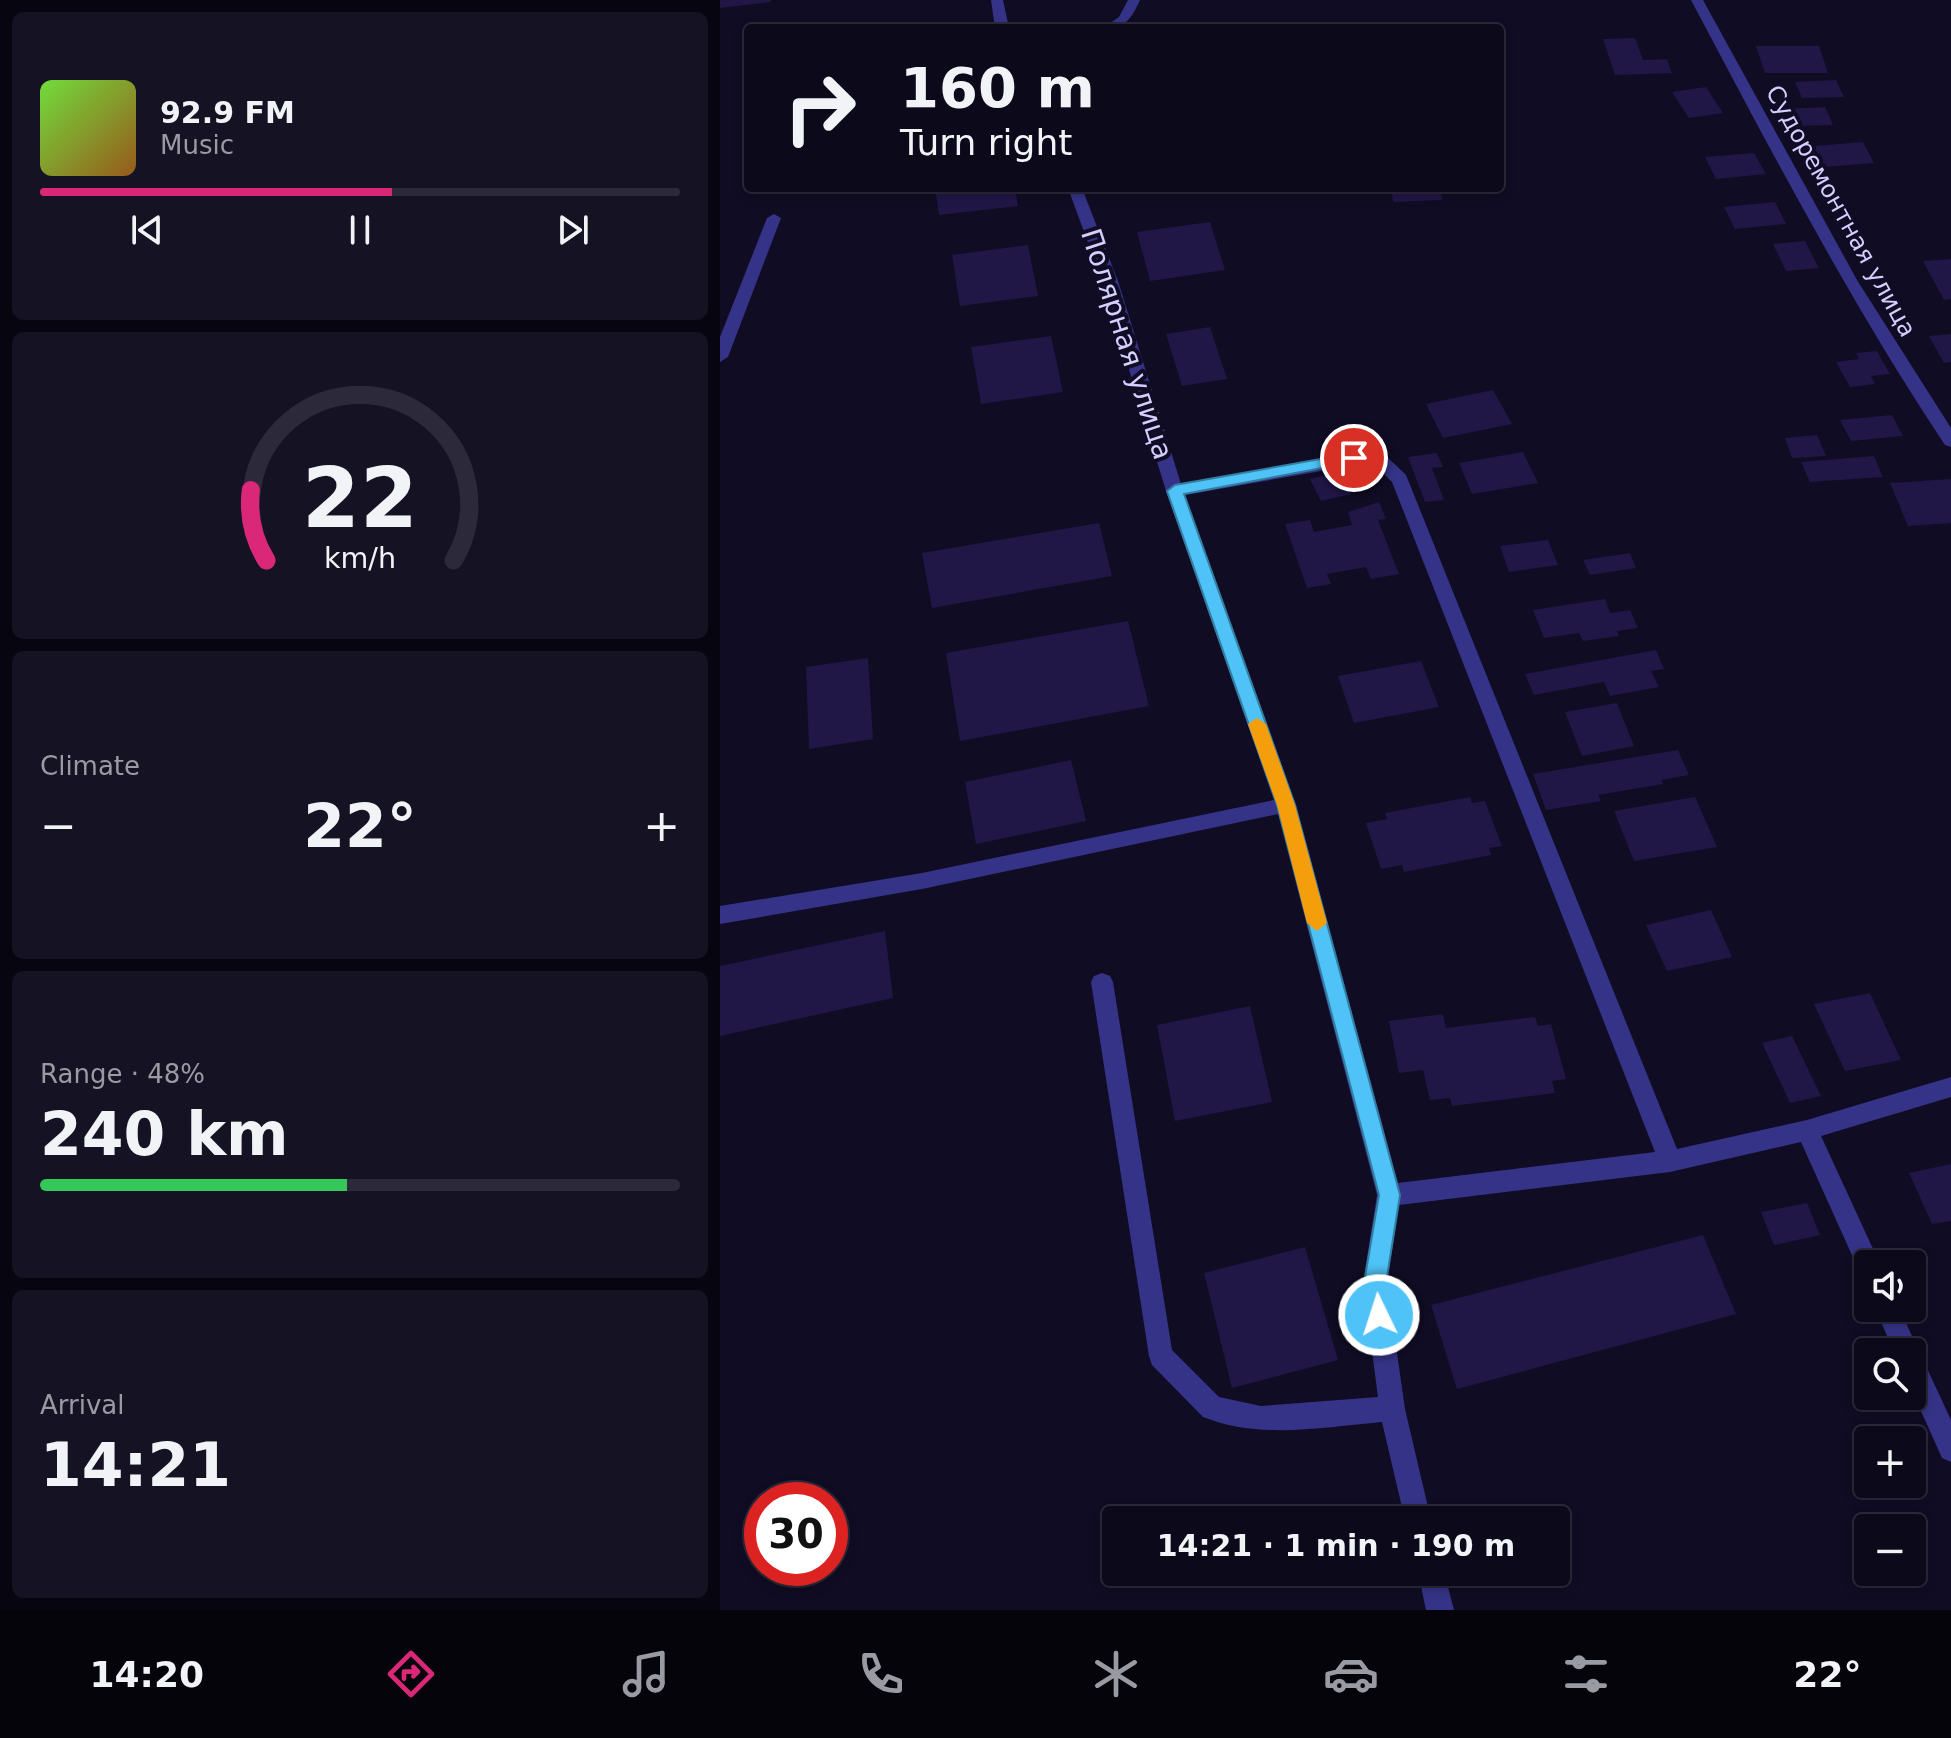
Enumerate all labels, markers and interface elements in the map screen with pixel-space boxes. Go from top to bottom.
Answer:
text: 160 m [900,55,1095,120]
icon: right [768,56,872,160]
street label: Судоремонтная улица [1760,80,1922,342]
text: 92.9 FM [160,95,295,130]
text: Turn right [900,122,1072,163]
text: Music [160,130,234,160]
icon: previous [125,208,169,252]
icon: pause [338,208,382,252]
icon: next [551,208,595,252]
street label: Полярная улица [1074,224,1180,464]
pin [1320,424,1388,492]
icon: arrive [1332,436,1376,480]
text: 22 [302,450,418,547]
text: km/h [324,542,396,576]
text: Climate [40,751,140,781]
text: 22° [303,791,417,861]
text: − [40,800,77,851]
text: + [643,800,680,851]
text: Range · 48% [40,1059,205,1089]
text: 240 km [40,1099,289,1169]
map controls [1854,1250,1926,1586]
button: sound [1854,1250,1926,1322]
position arrow [1337,1273,1421,1357]
button: search [1854,1338,1926,1410]
text: Arrival [40,1390,124,1420]
button: + [1854,1426,1926,1498]
text: 14:21 [40,1430,231,1500]
speed limit sign: 30 [744,1482,848,1586]
button: − [1854,1514,1926,1586]
text: 14:21 · 1 min · 190 m [1157,1528,1515,1563]
icon: directions [383,1646,439,1702]
icon: music [618,1646,674,1702]
icon: phone [853,1646,909,1702]
icon: climate [1088,1646,1144,1702]
icon: car [1323,1646,1379,1702]
icon: filters [1558,1646,1614,1702]
text: 14:20 [90,1654,204,1695]
text: 22° [1793,1654,1861,1695]

